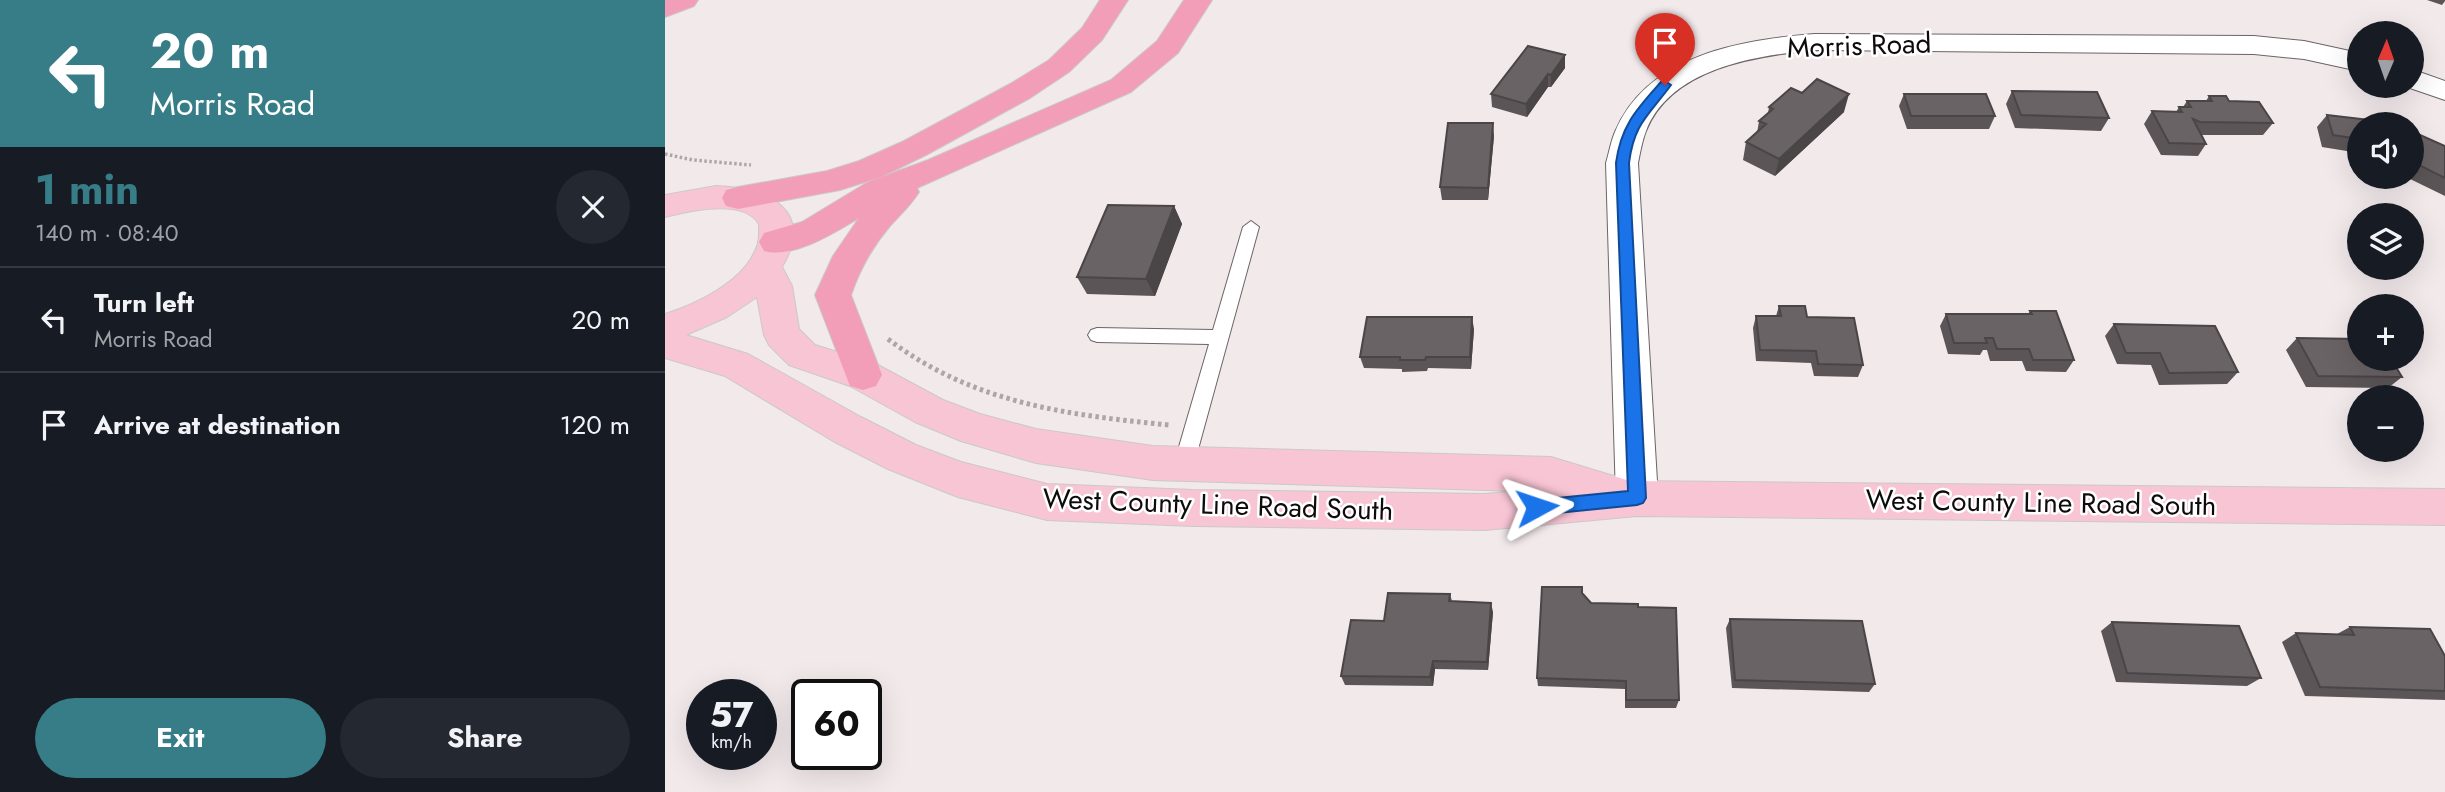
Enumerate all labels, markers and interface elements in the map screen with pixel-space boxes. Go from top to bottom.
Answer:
pin [1635,13,1695,85]
text: 20 m [150,16,269,86]
north arrow [2347,21,2424,98]
map controls [2347,21,2424,462]
street label: Morris Road [1786,22,1932,69]
icon: arrive [1646,24,1684,62]
icon: left [35,28,126,119]
text: Morris Road [150,81,315,127]
button: sound [2347,112,2424,189]
text: 1 min [35,159,139,220]
button: close [556,170,630,244]
button: layers [2347,203,2424,280]
text: 140 m · 08:40 [35,216,179,250]
text: Turn left [94,284,194,322]
button: + [2347,294,2424,371]
icon: left [35,301,73,339]
text: 20 m [572,301,630,339]
text: Morris Road [94,322,213,356]
button: − [2347,385,2424,462]
icon: arrive [35,406,73,444]
text: Arrive at destination [94,406,341,444]
text: 120 m [560,406,630,444]
position arrow [1500,470,1574,544]
street label: West County Line Road South [1042,478,1394,531]
street label: West County Line Road South [1865,479,2217,526]
speed limit sign: 60 [791,679,882,770]
text: 57 [710,690,753,740]
button: Exit [35,698,326,778]
button: Share [340,698,630,778]
text: km/h [711,729,752,755]

